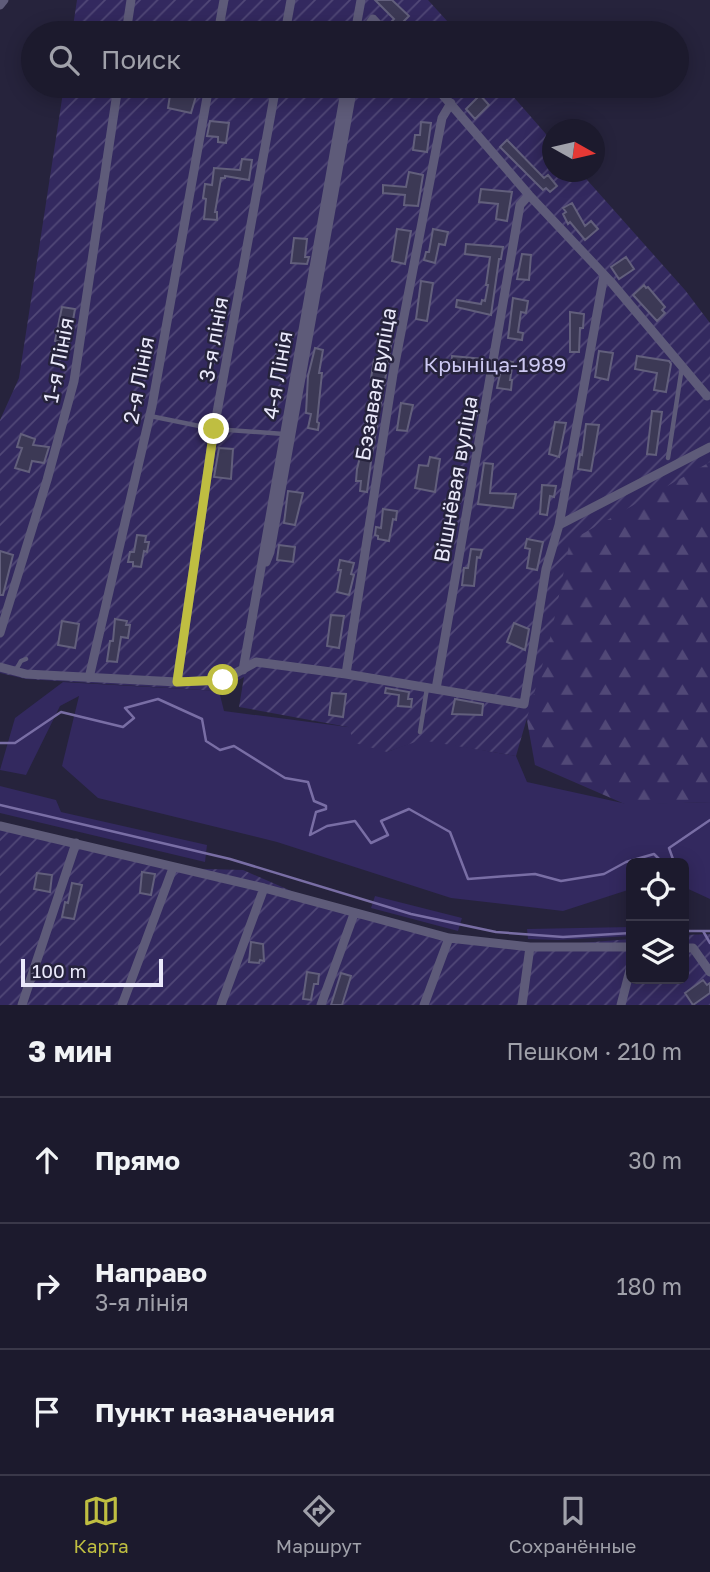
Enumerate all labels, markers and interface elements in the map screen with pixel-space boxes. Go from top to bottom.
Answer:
search box [21,21,689,98]
icon: search [45,41,83,79]
text: Поиск [101,44,181,75]
north arrow [542,119,605,182]
street label: 3-я лінія [193,294,233,384]
street label: Бэзавая вуліца [349,305,401,463]
street label: 1-я Лінія [37,315,79,405]
street label: 4-я Лінія [256,329,298,421]
street label: 2-я Лінія [117,334,159,426]
park label: Крыніца-1989 [424,351,566,377]
street label: Вішнёвая вуліца [428,394,482,564]
route end [198,413,229,444]
route start [207,664,238,695]
map controls [626,858,689,984]
button: locate [626,858,689,921]
button: layers [626,921,689,984]
scale bar [21,956,163,988]
text: 100 m [32,959,86,982]
text: 3 мин [28,1033,112,1069]
text: Пешком · 210 m [506,1037,682,1065]
icon: ahead [28,1141,66,1179]
text: Прямо [95,1145,180,1176]
text: 30 m [628,1146,682,1174]
text: Направо [95,1257,207,1288]
icon: right [28,1267,66,1305]
text: 180 m [616,1272,682,1300]
text: 3-я лінія [95,1288,189,1316]
icon: arrive [28,1393,66,1431]
text: Пункт назначения [95,1397,335,1428]
tab: Карта [74,1492,129,1557]
tab: Маршрут [276,1492,362,1557]
tab: Сохранённые [509,1492,636,1557]

